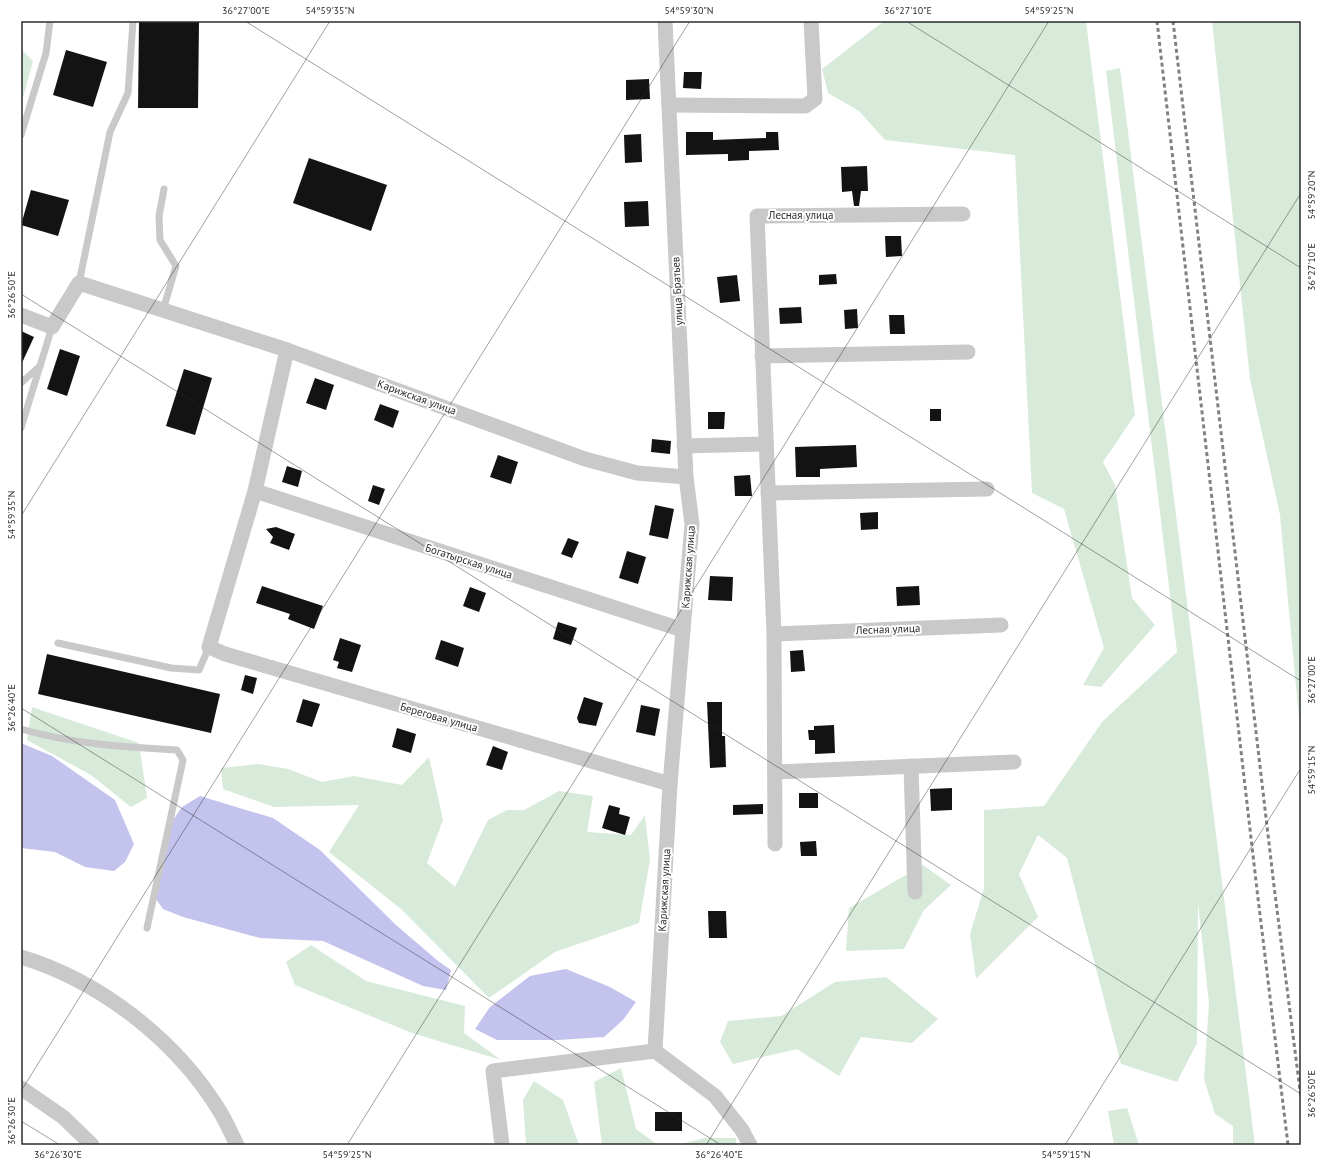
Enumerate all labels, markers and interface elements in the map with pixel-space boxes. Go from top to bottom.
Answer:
text: 36°27'00"E [222,4,270,17]
text: 54°59'35"N [305,4,355,17]
text: 54°59'30"N [664,4,714,17]
text: 36°27'10"E [884,4,932,17]
text: 54°59'25"N [1024,4,1074,17]
text: 54°59'20"N [1305,170,1318,220]
street label: Лесная улица [768,208,833,222]
text: 36°27'10"E [1305,243,1318,291]
street label: улица Братьев [668,256,686,326]
text: 36°26'50"E [5,271,18,319]
street label: Карижская улица [376,376,458,418]
text: 54°59'35"N [5,490,18,540]
street label: Карижская улица [678,525,698,609]
street label: Богатырская улица [424,540,514,582]
street label: Лесная улица [854,621,921,637]
text: 36°27'00"E [1305,656,1318,704]
text: 36°26'40"E [5,684,18,732]
street label: Береговая улица [399,699,479,735]
text: 54°59'15"N [1305,745,1318,795]
street label: Карижская улица [655,848,673,932]
text: 36°26'50"E [1305,1070,1318,1118]
text: 36°26'30"E [5,1097,18,1145]
text: 36°26'30"E [34,1148,82,1161]
text: 54°59'25"N [322,1148,372,1161]
text: 36°26'40"E [695,1148,743,1161]
text: 54°59'15"N [1041,1148,1091,1161]

